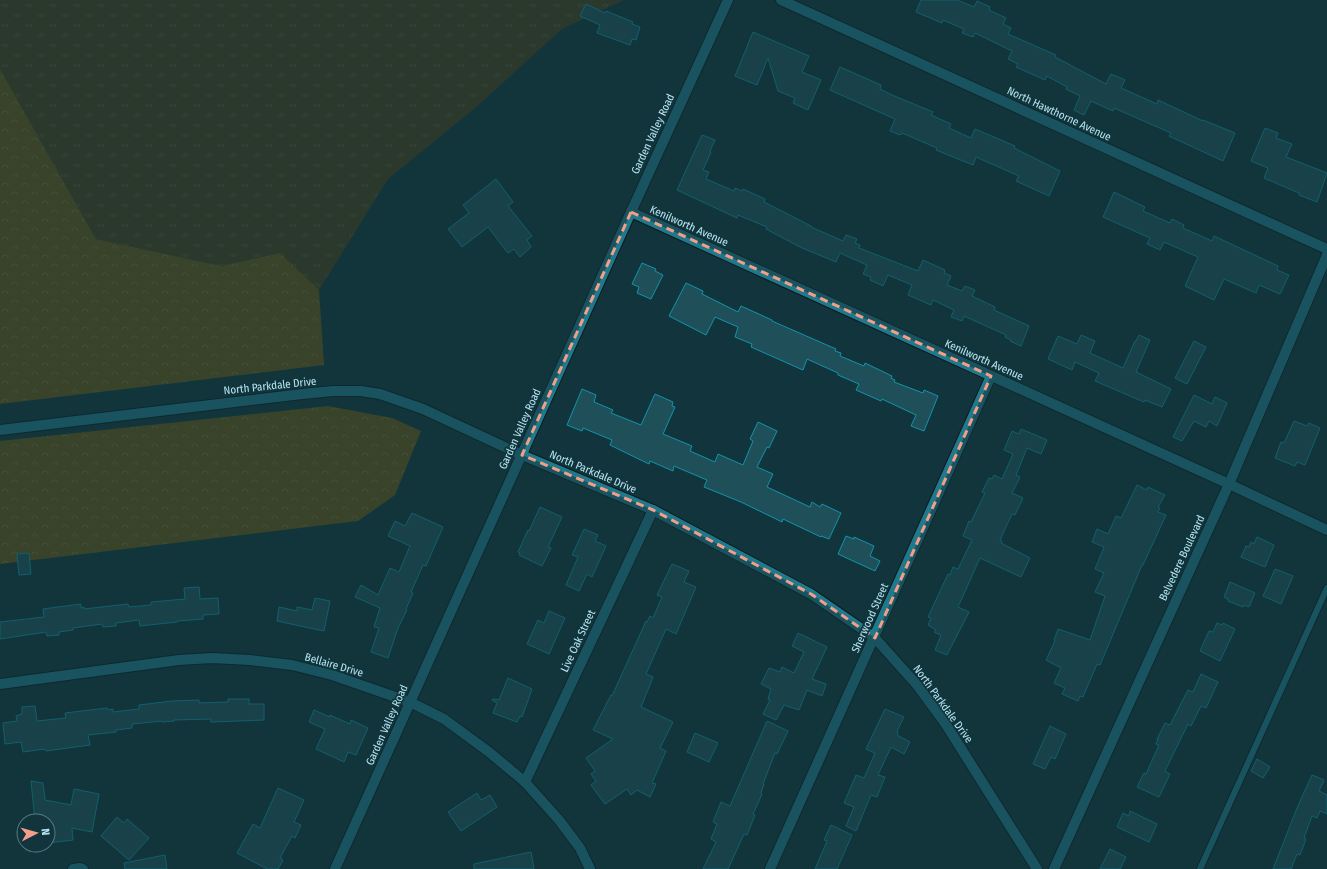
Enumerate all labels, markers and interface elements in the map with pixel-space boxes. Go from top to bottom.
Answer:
street label: North Hawthorne Avenue [1005,84,1113,144]
street label: Garden Valley Road [629,92,677,176]
street label: Kenilworth Avenue [648,203,730,249]
street label: Kenilworth Avenue [943,337,1025,383]
street label: North Parkdale Drive [223,375,317,397]
street label: Garden Valley Road [496,387,544,471]
street label: North Parkdale Drive [548,448,638,496]
street label: Belvedere Boulevard [1157,513,1207,603]
street label: Sherwood Street [849,581,891,655]
street label: Live Oak Street [558,607,598,674]
street label: Bellaire Drive [303,650,365,680]
street label: North Parkdale Drive [910,663,976,745]
street label: Garden Valley Road [363,683,411,767]
north arrow [16,813,56,853]
text: N [39,828,52,836]

